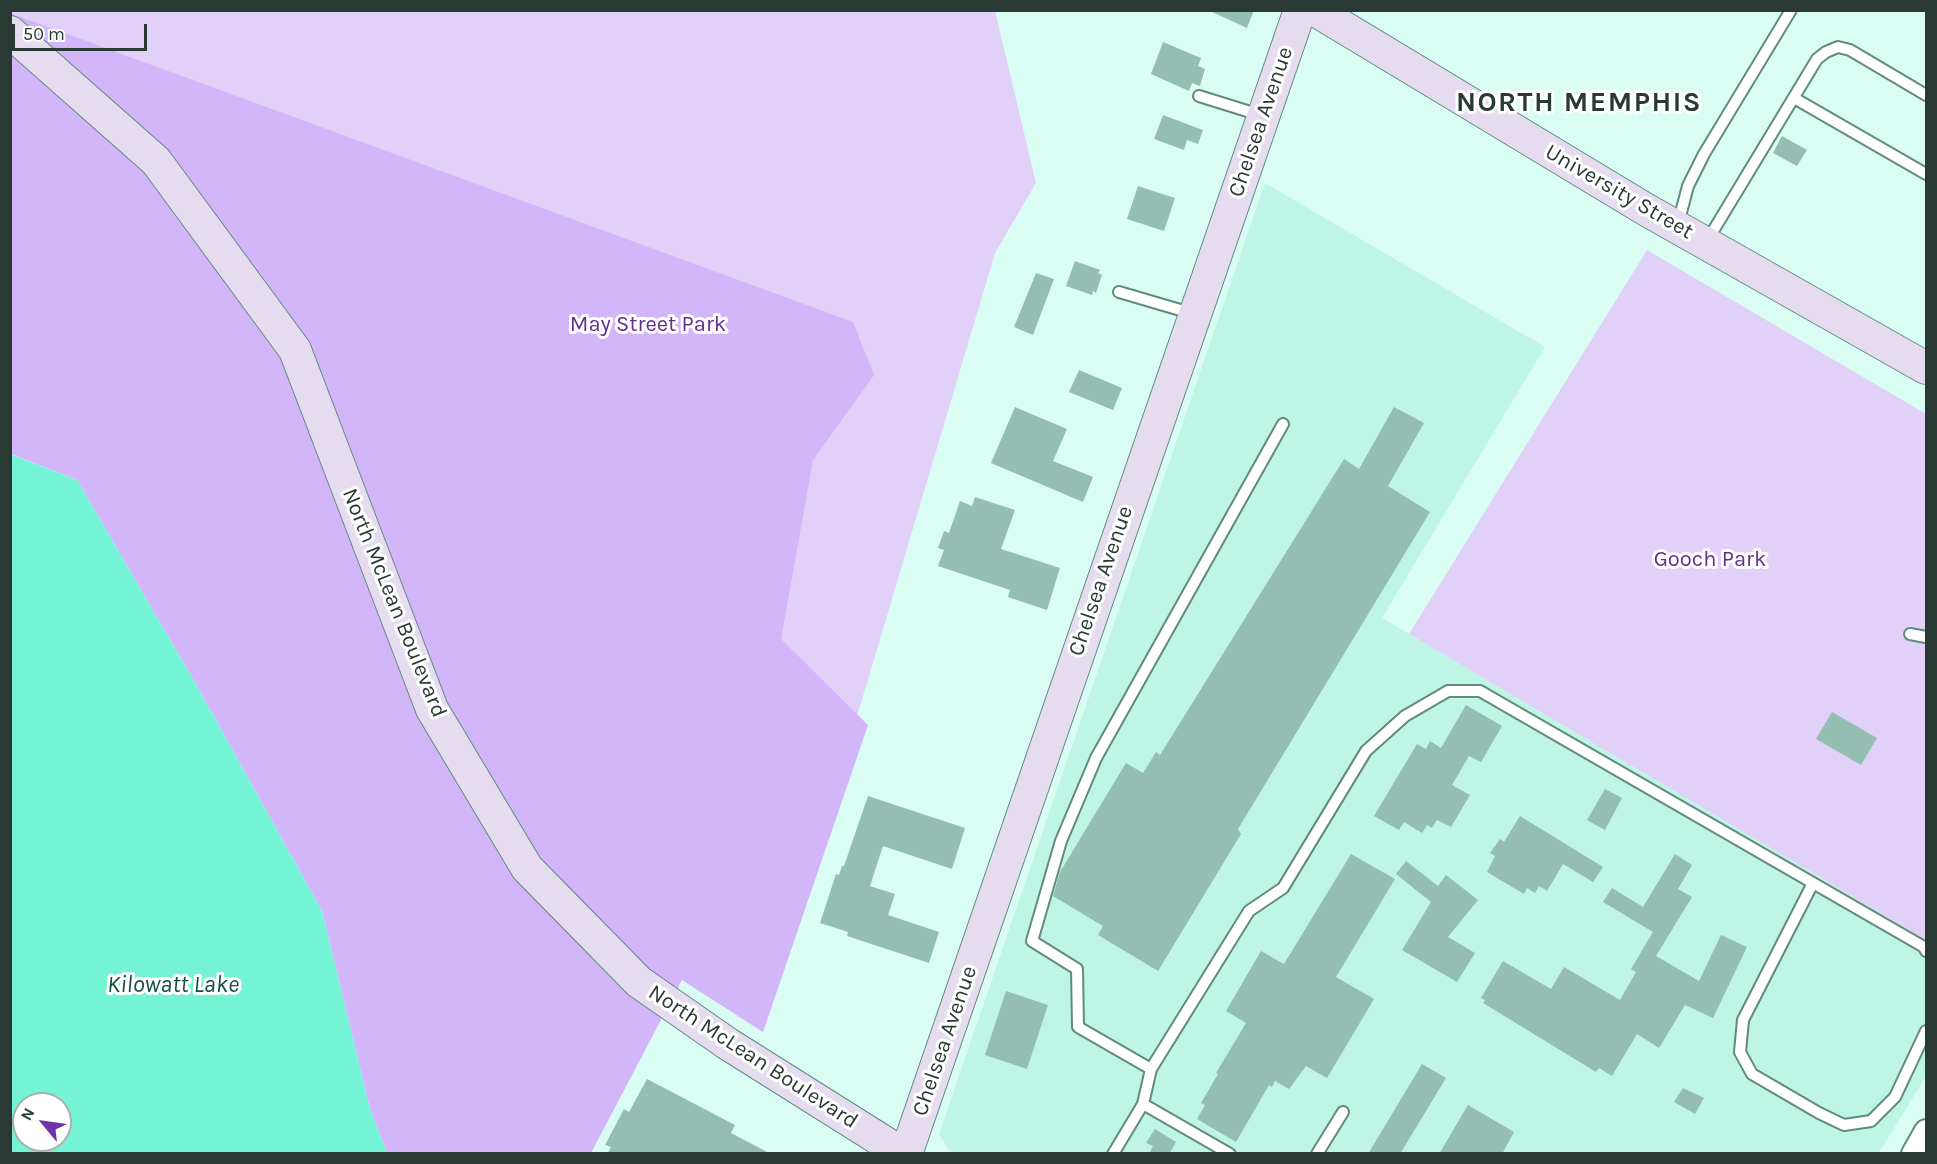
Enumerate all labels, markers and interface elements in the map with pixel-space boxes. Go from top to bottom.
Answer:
scale bar [15,12,150,50]
text: 50 m [23,23,65,45]
street label: Chelsea Avenue [1223,44,1299,200]
district label: NORTH MEMPHIS [1456,86,1702,120]
street label: University Street [1540,139,1698,245]
park label: May Street Park [570,312,726,338]
street label: North McLean Boulevard [336,485,452,721]
street label: Chelsea Avenue [1063,503,1139,659]
park label: Gooch Park [1654,547,1766,573]
street label: Chelsea Avenue [907,963,983,1119]
water label: Kilowatt Lake [107,971,239,999]
street label: North McLean Boulevard [643,979,863,1135]
north arrow [12,1092,72,1152]
text: N [16,1104,39,1124]

